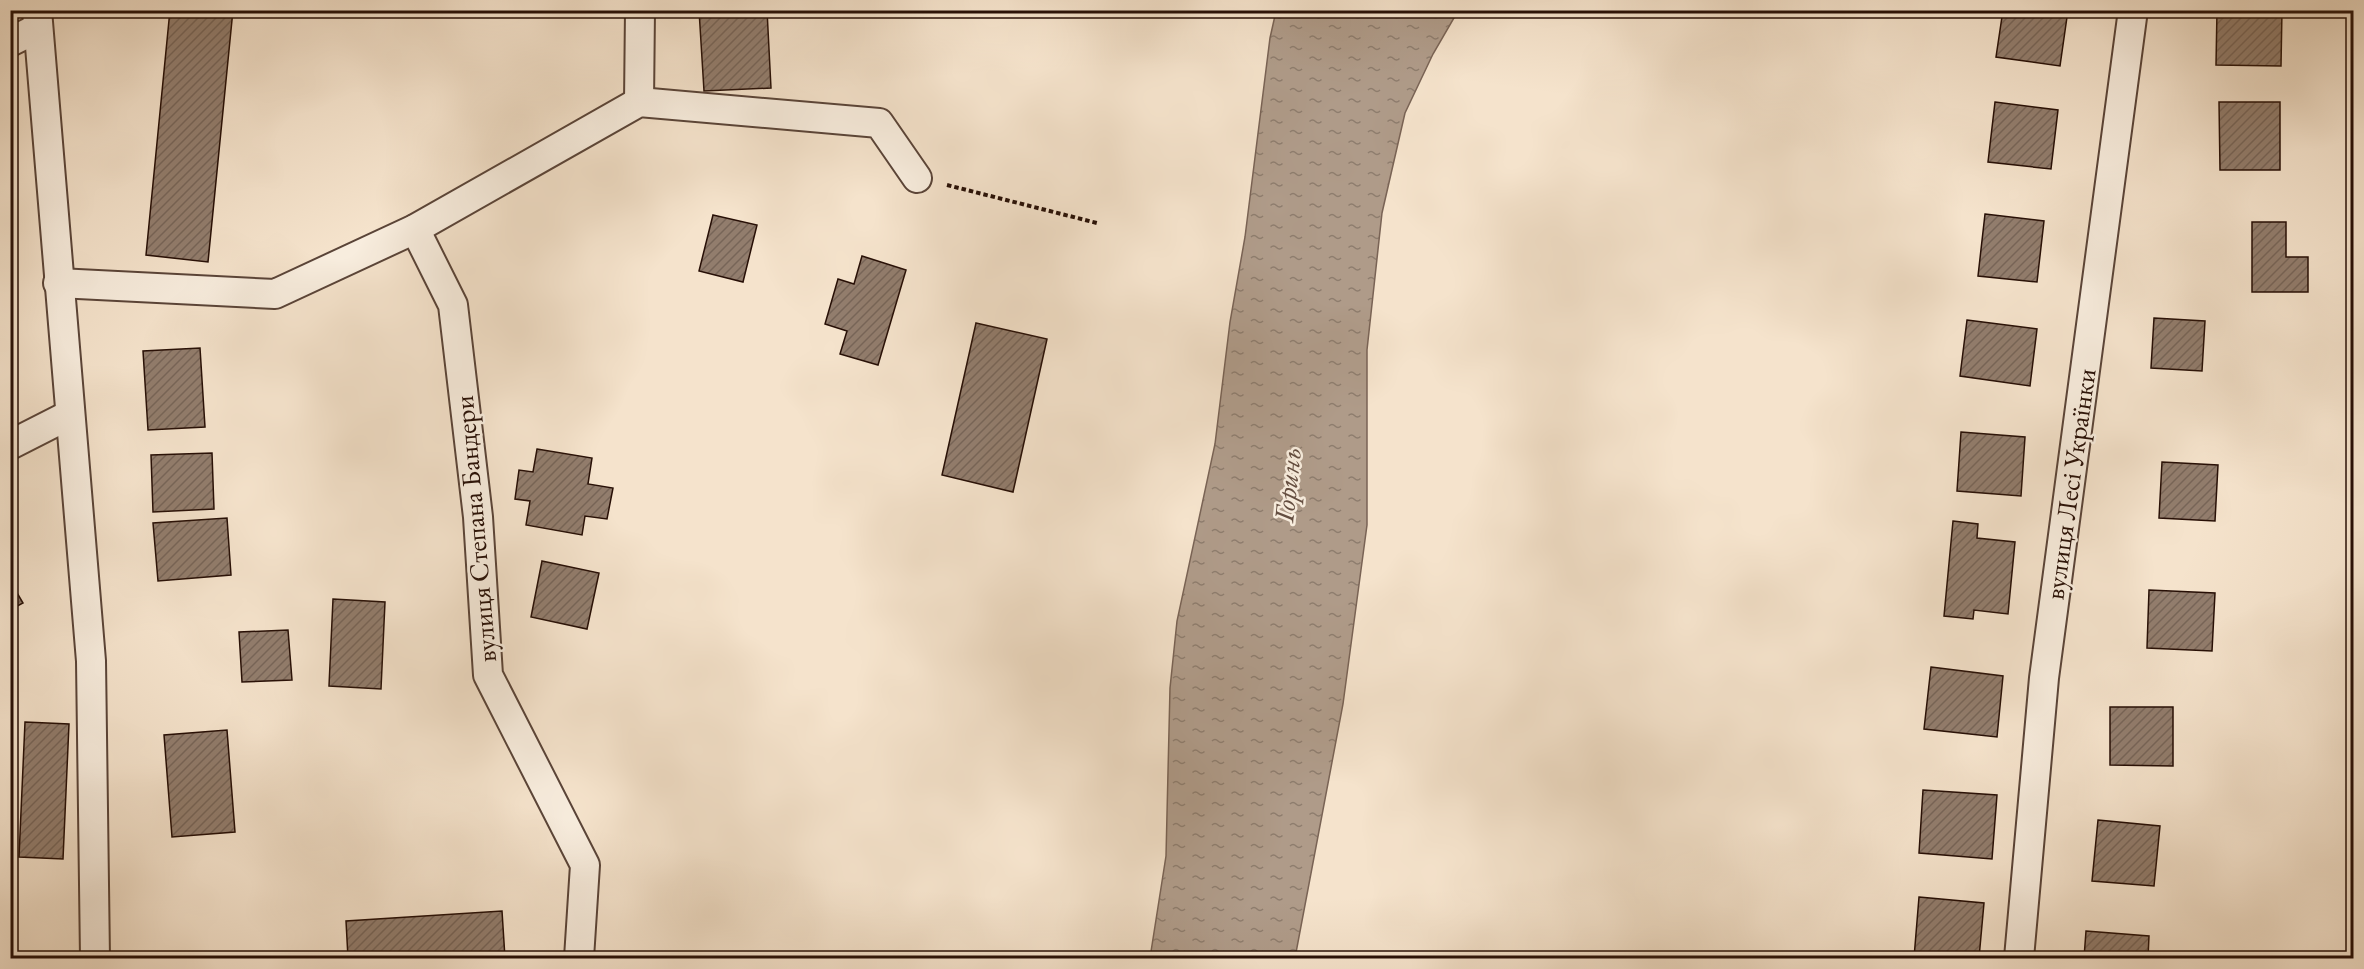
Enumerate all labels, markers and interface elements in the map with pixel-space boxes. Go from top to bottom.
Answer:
street label: вулиця Лесі Українки [2036,366,2104,602]
street label: вулиця Степана Бандери [446,394,504,664]
water label: Горинь [1265,446,1309,525]

